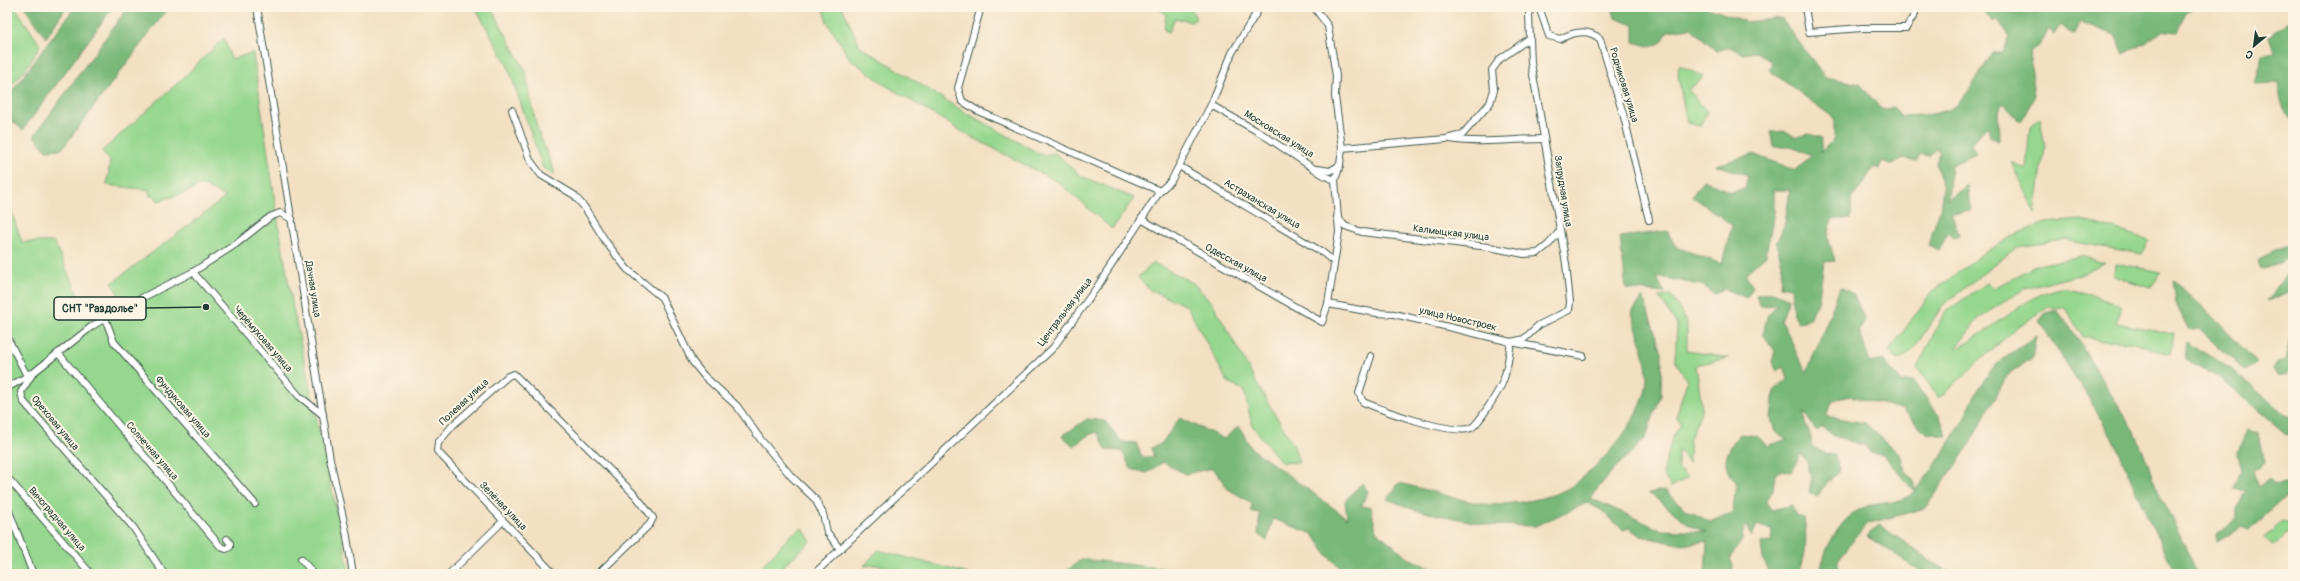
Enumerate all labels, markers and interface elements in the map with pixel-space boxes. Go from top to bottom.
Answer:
north arrow [2234,26,2274,66]
street label: Родниковая улица [1607,46,1641,124]
text: С [2243,47,2256,62]
street label: Московская улица [1242,108,1316,160]
street label: Запрудная улица [1551,154,1575,228]
street label: Астраханская улица [1222,176,1303,232]
street label: Калмыцкая улица [1412,222,1490,244]
street label: Одесская улица [1203,241,1269,285]
street label: Дачная улица [302,259,323,318]
street label: Центральная улица [1035,275,1095,349]
callout: СНТ "Раздолье" [54,297,146,320]
text: СНТ "Раздолье" [62,302,138,315]
street label: Черёмуховая улица [231,304,295,375]
street label: улица Новостроек [1417,304,1498,334]
street label: Фундуковая улица [153,374,213,441]
street label: Полевая улица [437,376,491,428]
street label: Ореховая улица [29,393,82,453]
street label: Солнечная улица [123,419,181,483]
street label: Зелёная улица [477,479,529,533]
street label: Виноградная улица [26,485,88,554]

